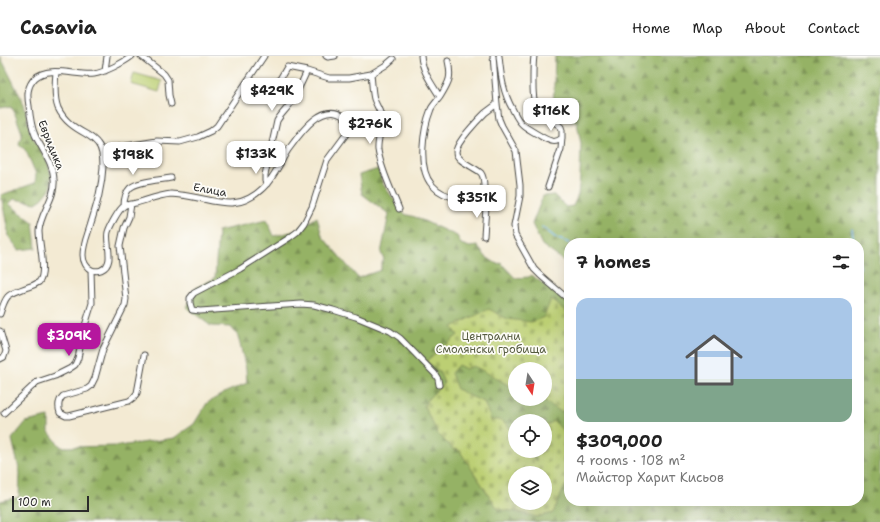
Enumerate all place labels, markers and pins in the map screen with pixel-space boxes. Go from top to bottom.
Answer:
pin: $429K [244,78,300,112]
pin: $116K [523,98,579,132]
pin: $276K [342,111,398,145]
pin: $133K [228,141,284,175]
pin: $198K [105,142,161,176]
pin: $351K [449,185,505,219]
pin: $309K [41,323,97,357]

